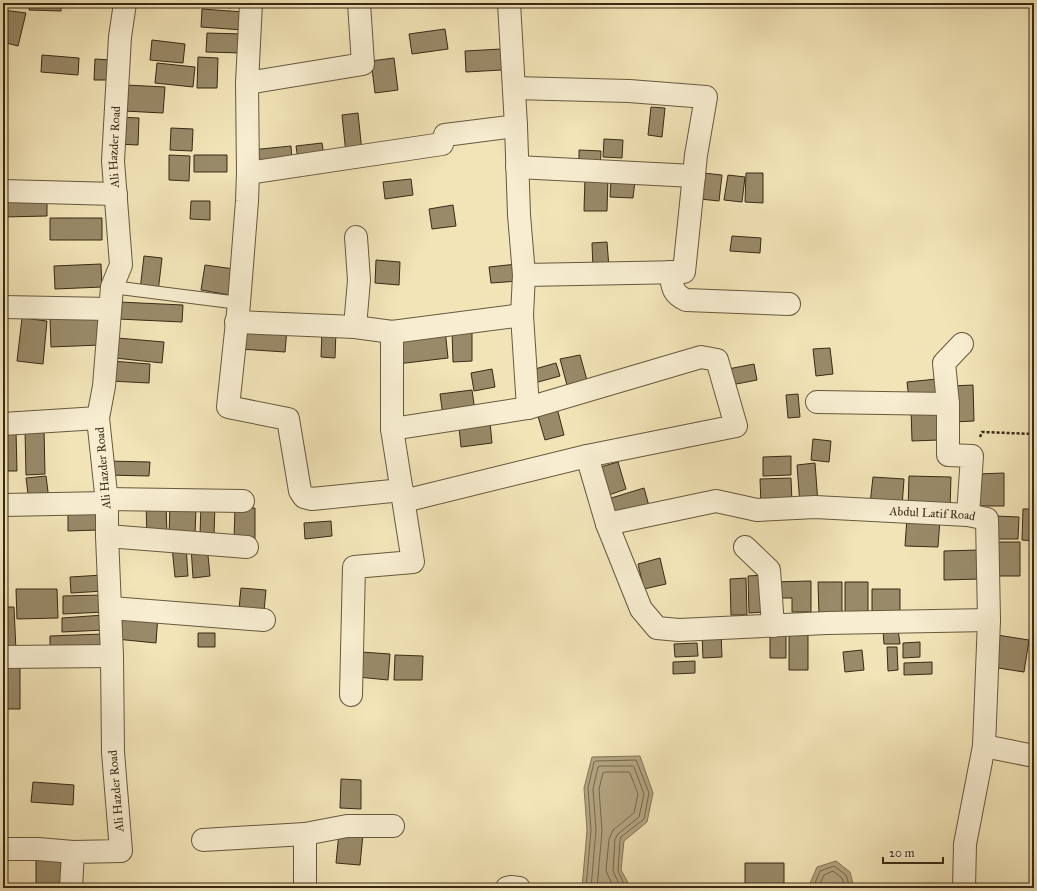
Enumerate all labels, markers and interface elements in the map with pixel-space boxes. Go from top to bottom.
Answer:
street label: Ali Hazder Road [106,106,123,189]
street label: Ali Hazder Road [92,427,114,510]
street label: Abdul Latif Road [888,504,977,523]
street label: Ali Hazder Road [105,750,127,833]
scale bar [883,839,943,865]
text: 20 m [889,846,915,860]

